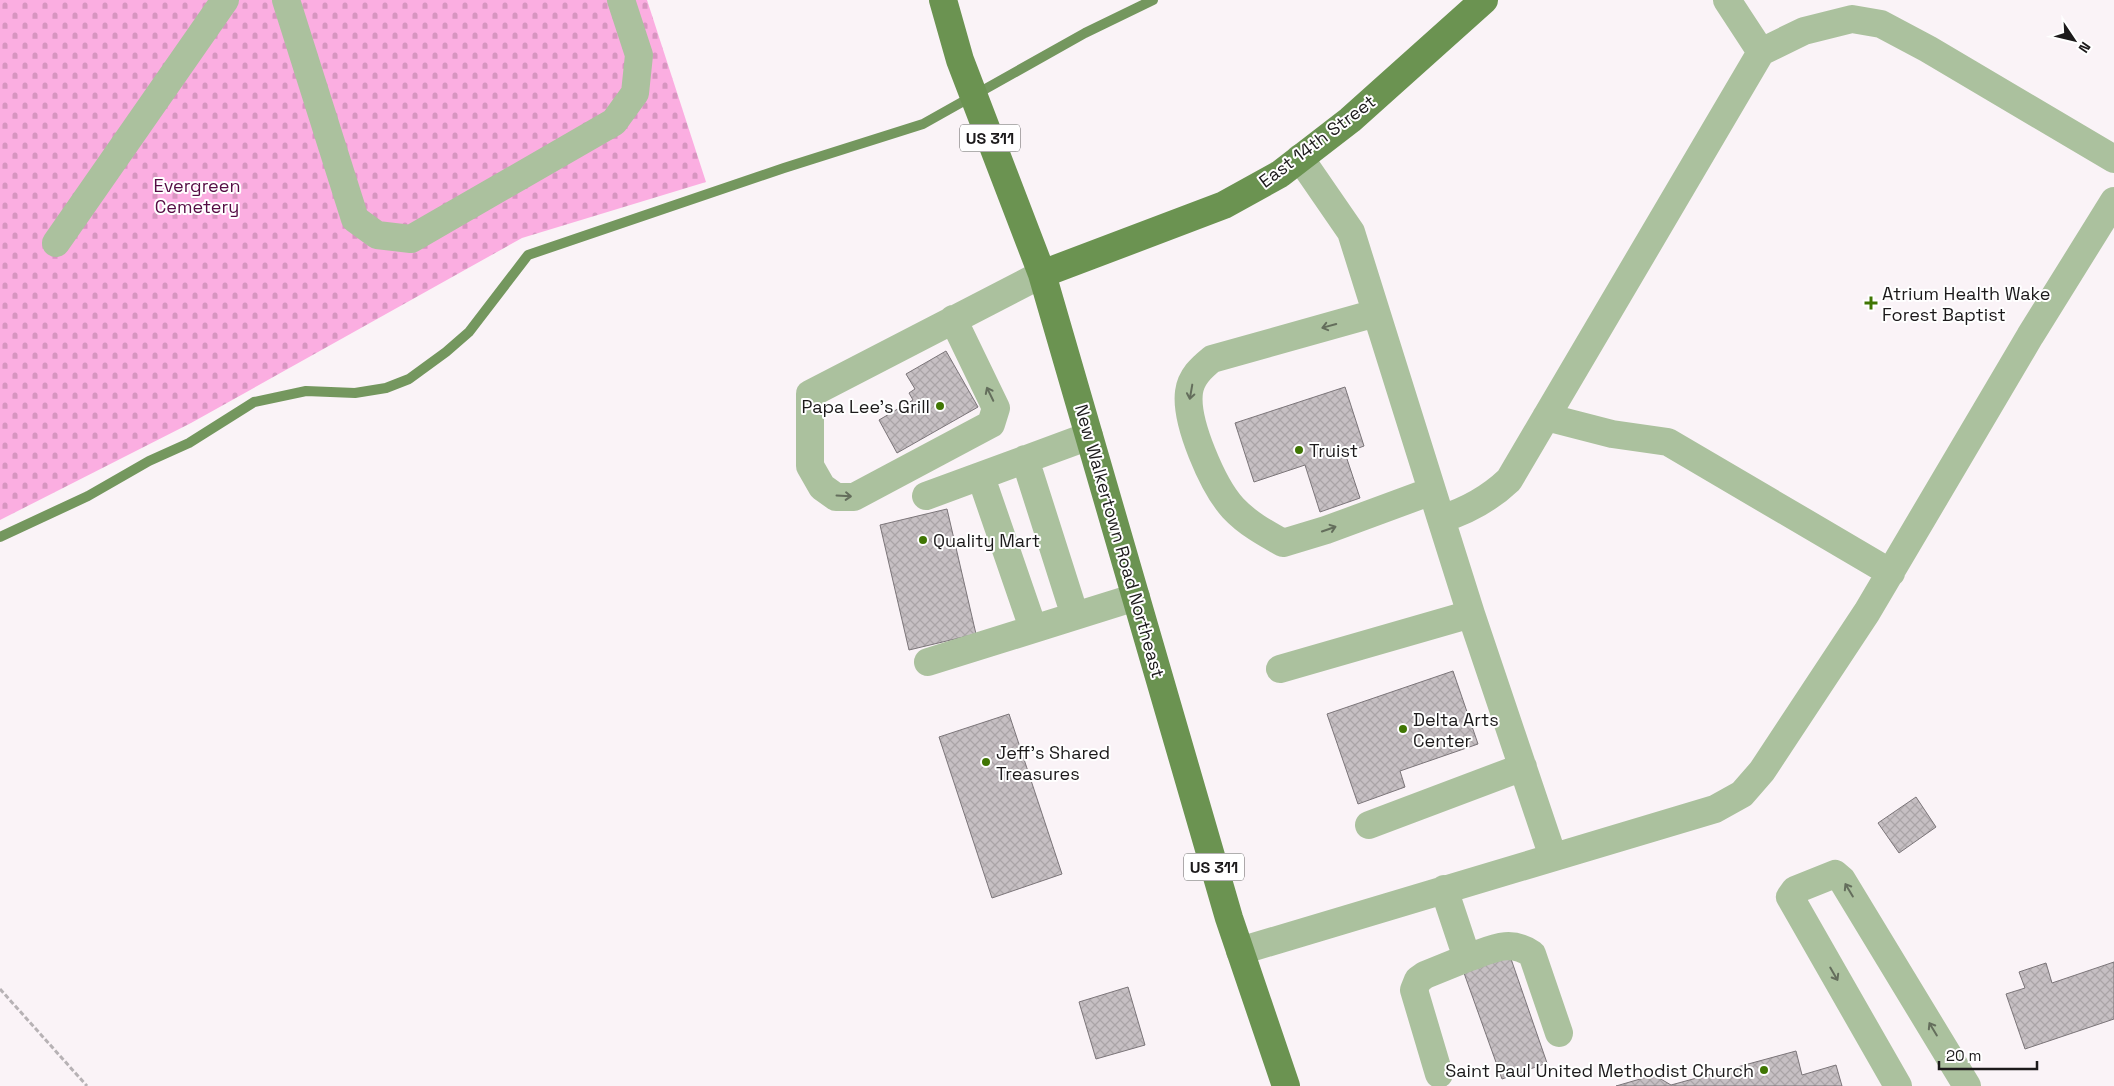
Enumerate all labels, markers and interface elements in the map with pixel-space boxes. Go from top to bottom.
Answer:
north arrow [2049,15,2099,65]
text: N [2075,38,2095,56]
street label: East 14th Street [1254,90,1380,192]
road number: US 311 [960,125,1020,152]
park label: Evergreen Cemetery [154,174,240,218]
place label: Atrium Health Wake Forest Baptist [1882,282,2050,326]
marker: Atrium Health Wake Forest Baptist [1864,296,1878,310]
one-way arrow [1322,321,1338,331]
one-way arrow [1186,383,1196,399]
one-way arrow [984,387,994,402]
place label: Papa Lee's Grill [802,395,930,418]
marker: Papa Lee's Grill [934,400,946,412]
street label: New Walkertown Road Northeast [1070,401,1170,681]
place label: Truist [1309,439,1358,462]
marker: Truist [1293,444,1305,456]
one-way arrow [836,492,852,501]
one-way arrow [1321,524,1337,533]
place label: Quality Mart [933,529,1040,552]
marker: Quality Mart [917,534,929,546]
place label: Delta Arts Center [1413,708,1499,752]
marker: Delta Arts Center [1397,723,1409,735]
place label: Jeff's Shared Treasures [996,741,1110,785]
marker: Jeff's Shared Treasures [980,756,992,768]
road number: US 311 [1184,854,1244,880]
one-way arrow [1843,884,1853,898]
one-way arrow [1829,967,1839,981]
one-way arrow [1928,1023,1938,1037]
scale bar [1939,1038,2036,1070]
text: 20 m [1946,1046,1981,1065]
place label: Saint Paul United Methodist Church [1445,1059,1754,1082]
marker: Saint Paul United Methodist Church [1758,1064,1770,1076]

